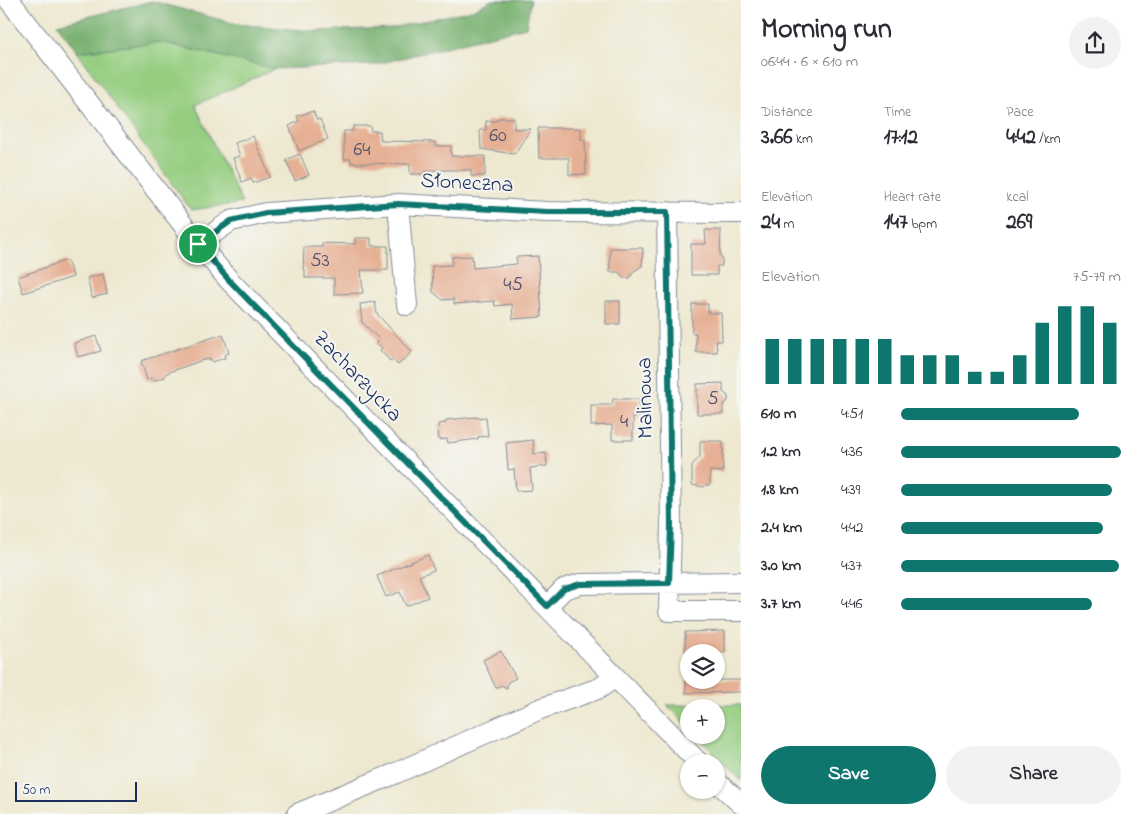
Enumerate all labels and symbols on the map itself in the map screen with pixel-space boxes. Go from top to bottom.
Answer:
house number: 60 [489,122,507,151]
house number: 64 [353,136,371,165]
street label: Słoneczna [420,166,514,202]
pin [177,223,219,265]
house number: 53 [310,247,330,276]
house number: 45 [503,271,523,300]
street label: Zacharzycka [304,324,409,431]
street label: Malinowa [629,357,663,439]
house number: 5 [707,385,719,414]
house number: 4 [620,408,628,437]
scale bar [15,779,138,802]

